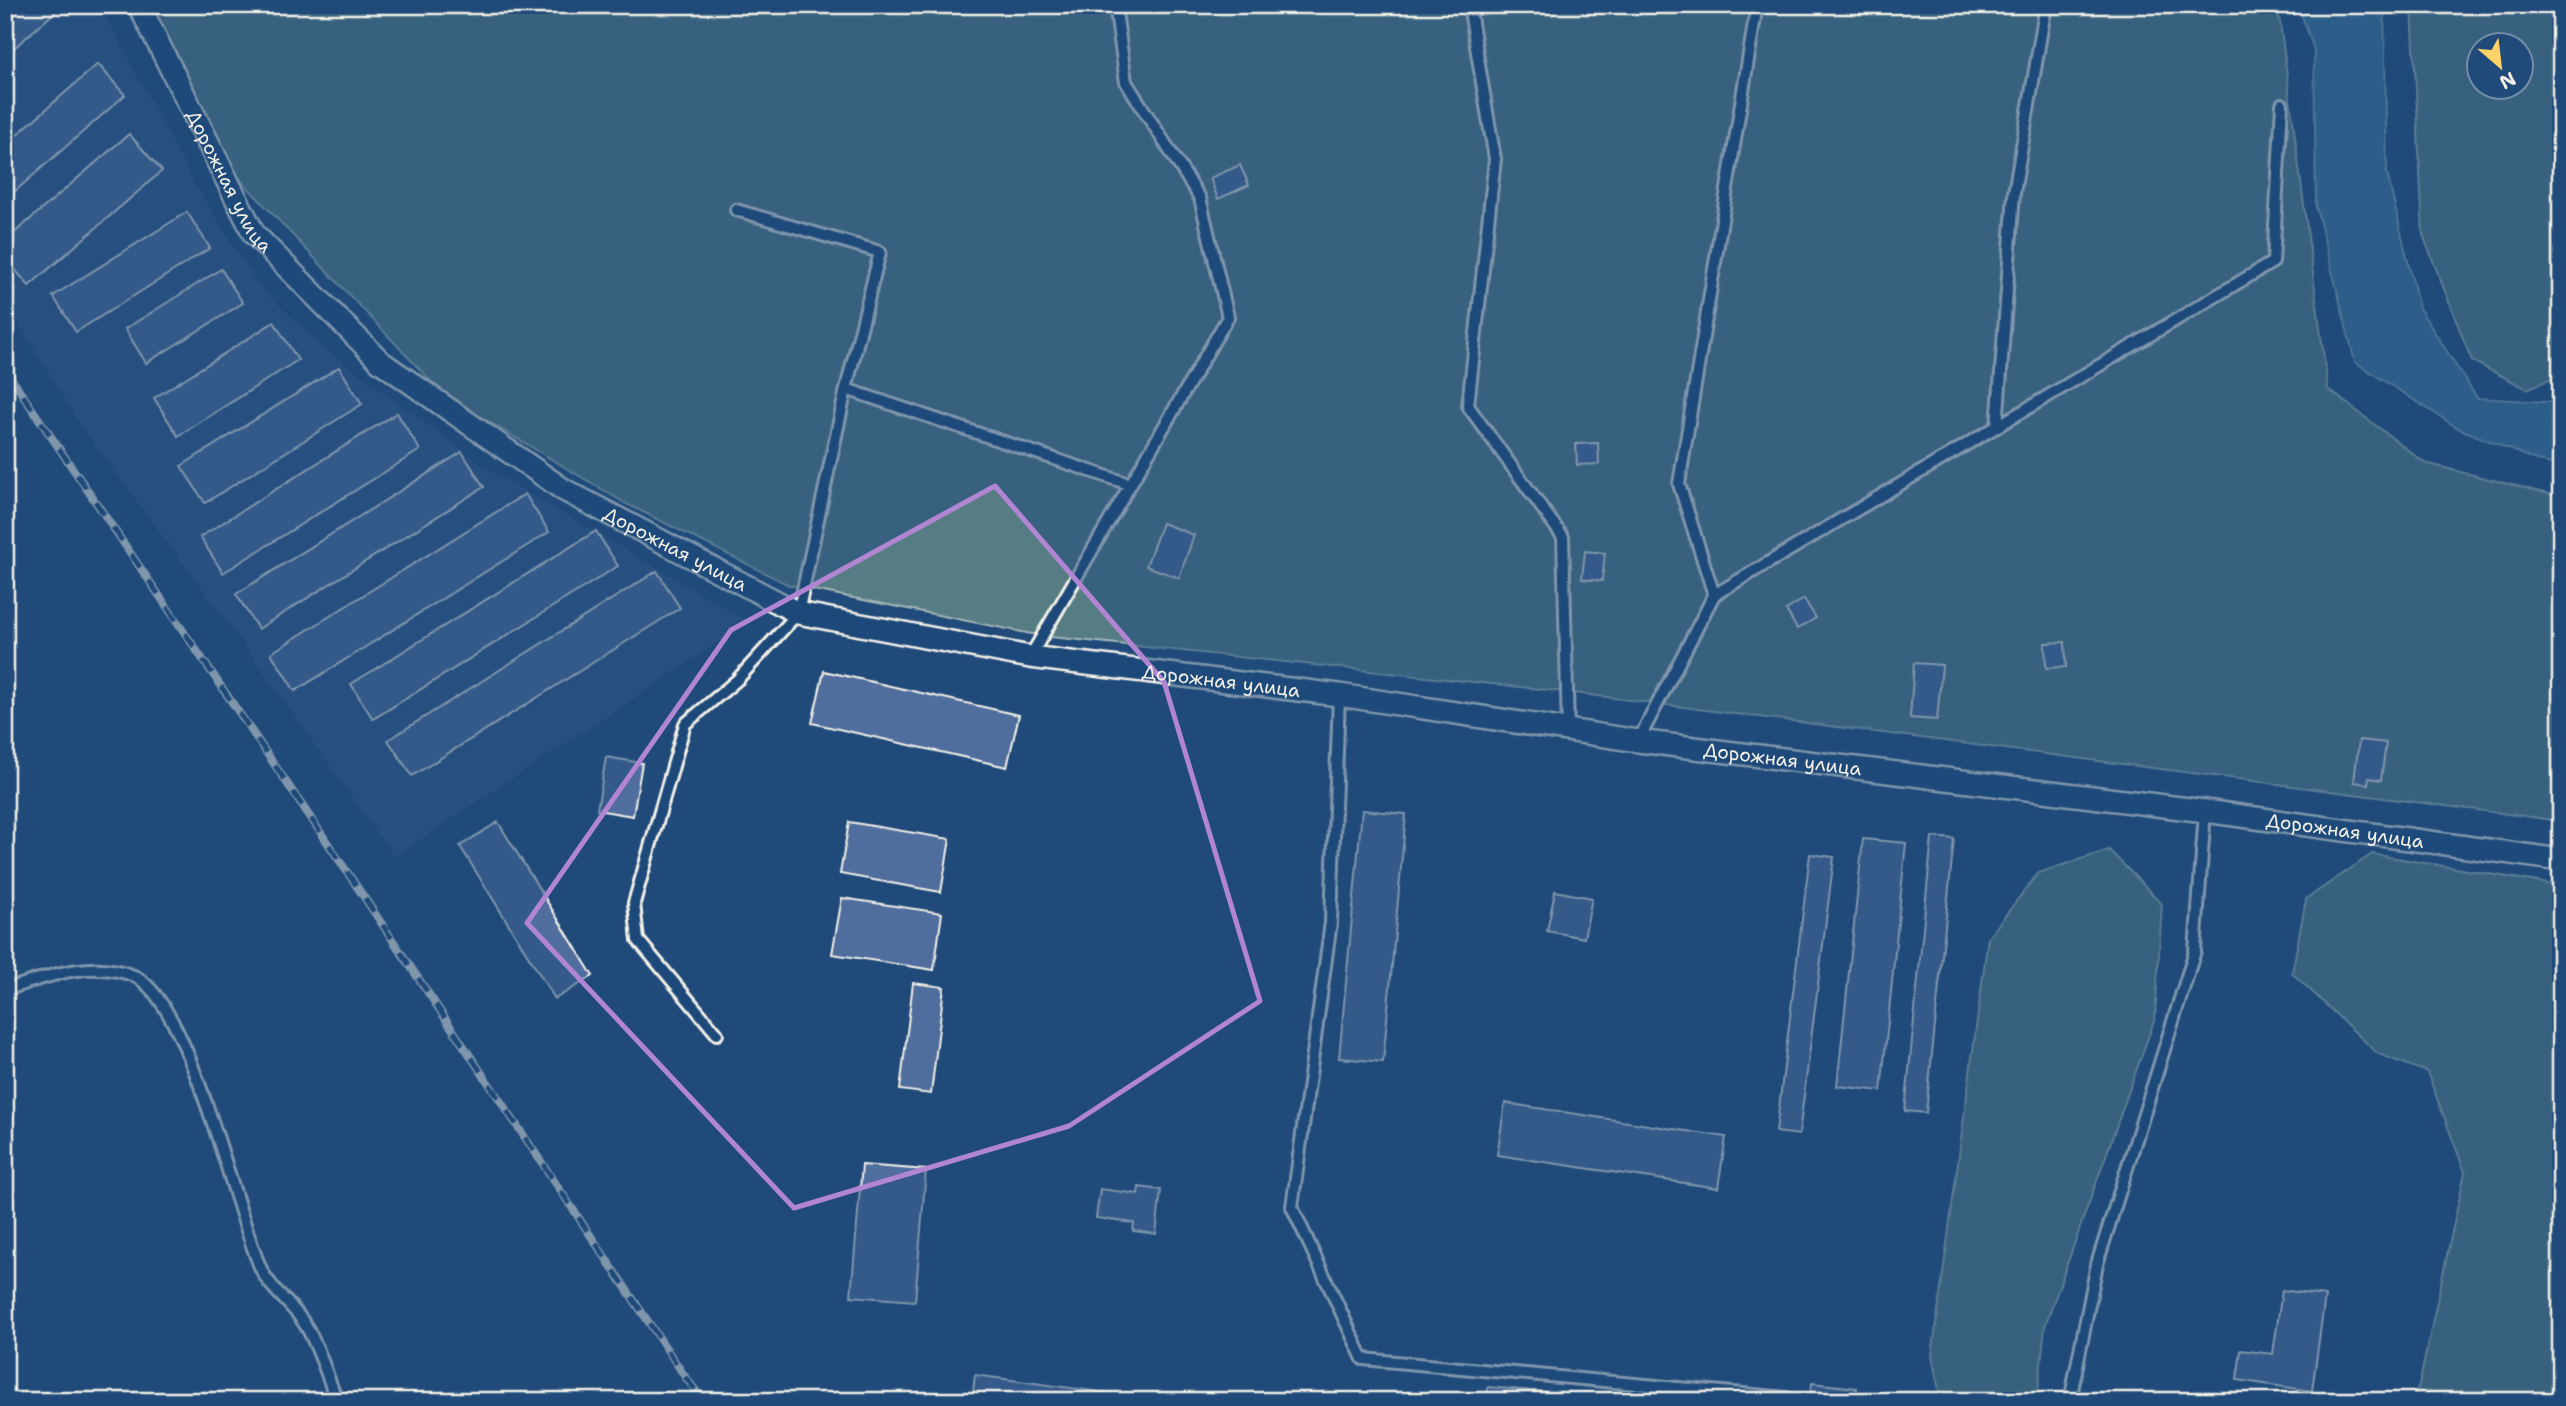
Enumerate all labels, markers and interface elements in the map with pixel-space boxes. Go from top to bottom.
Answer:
north arrow [2464,32,2534,102]
text: N [2495,66,2520,95]
street label: Дорожная улица [181,105,278,258]
street label: Дорожная улица [599,501,752,597]
street label: Дорожная улица [1141,658,1302,703]
street label: Дорожная улица [1702,737,1863,781]
street label: Дорожная улица [2265,807,2426,854]

